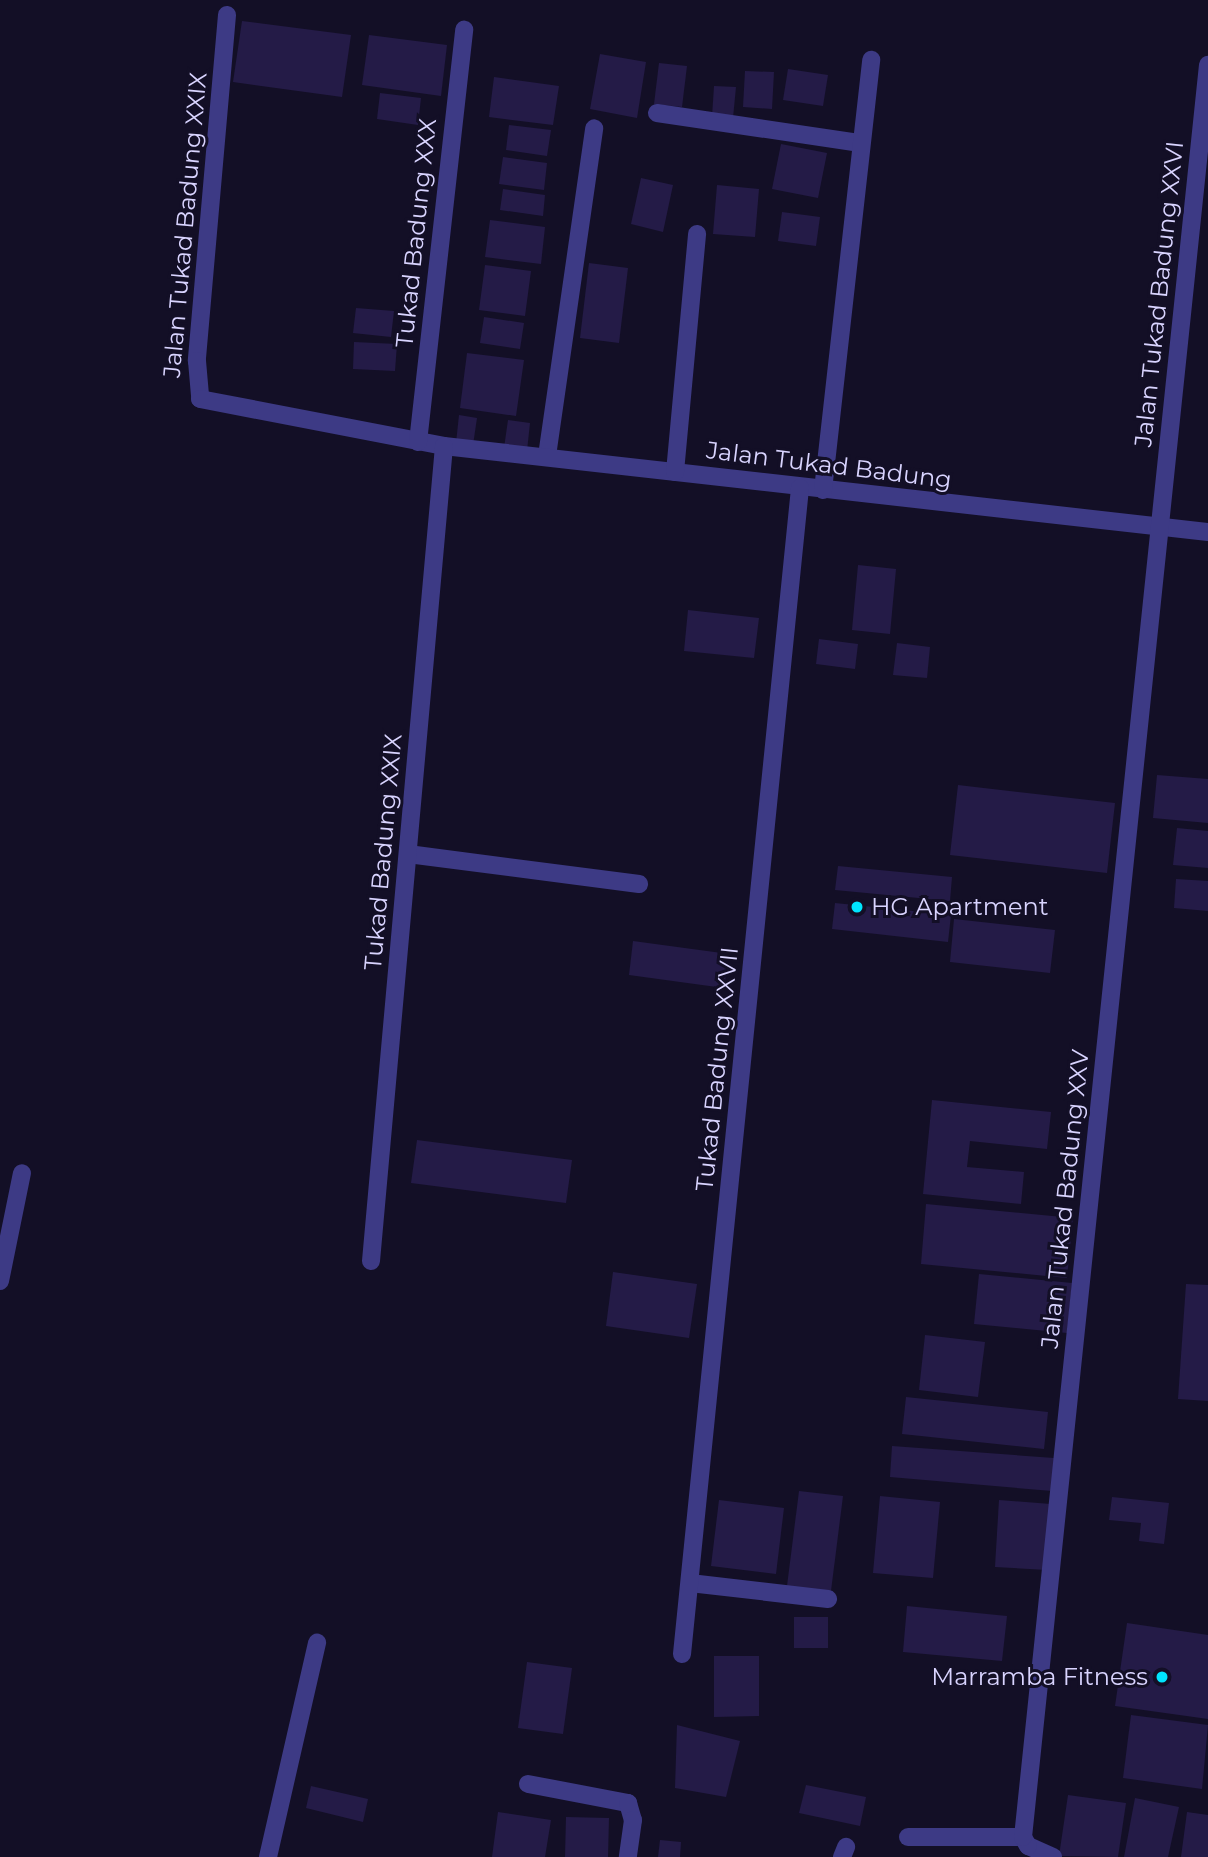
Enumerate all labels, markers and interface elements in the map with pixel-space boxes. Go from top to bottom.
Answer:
street label: Jalan Tukad Badung XXIX [157,71,213,379]
street label: Tukad Badung XXX [390,117,442,349]
street label: Jalan Tukad Badung XXVI [1129,140,1189,448]
street label: Jalan Tukad Badung [705,436,953,494]
street label: Tukad Badung XXIX [358,733,408,971]
place label: HG Apartment [871,893,1049,921]
marker: HG Apartment [849,899,865,915]
street label: Tukad Badung XXVII [690,946,744,1192]
street label: Jalan Tukad Badung XXV [1035,1048,1095,1350]
place label: Marramba Fitness [931,1663,1148,1691]
marker: Marramba Fitness [1154,1669,1170,1685]

